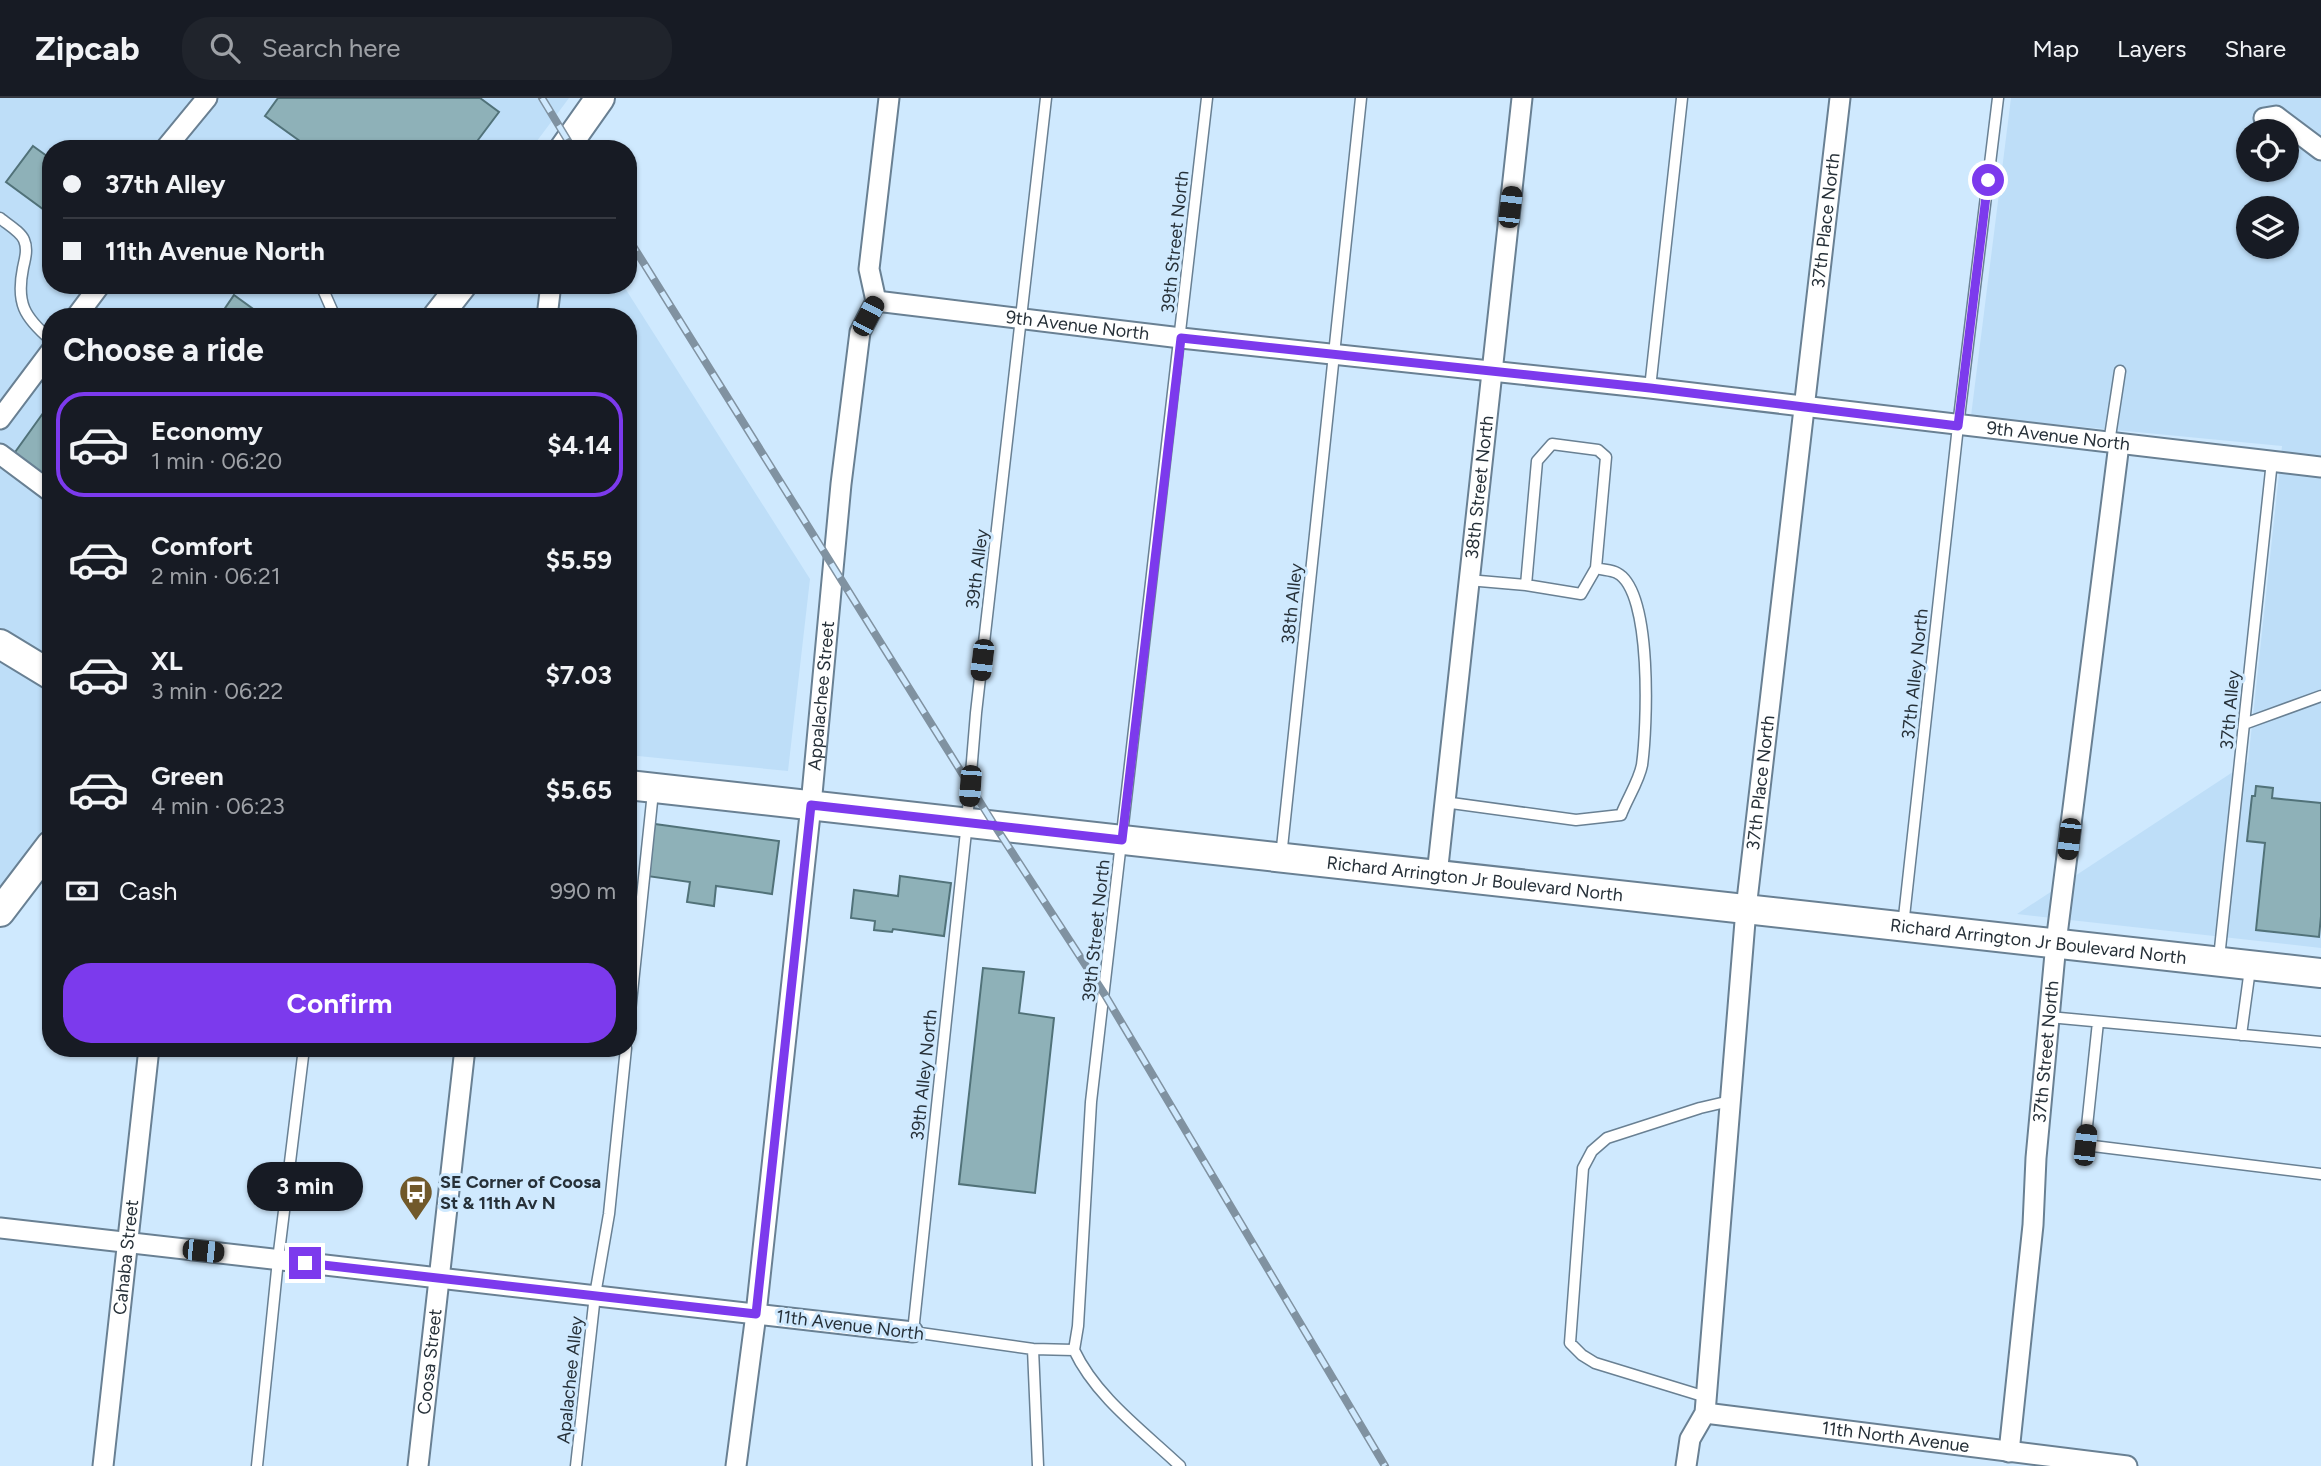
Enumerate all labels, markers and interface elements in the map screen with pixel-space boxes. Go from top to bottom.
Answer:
search box [182,17,672,80]
text: Zipcab [35,29,140,68]
icon: search [206,29,244,67]
text: Search here [262,32,401,64]
text: Map [2032,34,2079,63]
text: Layers [2117,34,2186,63]
text: Share [2224,34,2286,63]
map controls [2236,119,2299,259]
button: locate [2236,119,2299,182]
street label: 37th Place North [1807,152,1845,289]
route start [1972,164,2004,196]
text: 37th Alley [105,168,226,200]
street label: 39th Street North [1157,170,1193,314]
car [1498,185,1523,229]
button: layers [2236,196,2299,259]
text: 11th Avenue North [105,235,325,267]
car [849,293,888,339]
street label: 9th Avenue North [1005,306,1150,345]
text: Choose a ride [63,331,264,369]
icon: car [67,413,130,476]
street label: 38th Street North [1461,414,1498,560]
text: Economy [151,415,263,447]
street label: 9th Avenue North [1985,417,2131,455]
text: $4.14 [547,429,612,461]
text: 1 min · 06:20 [151,447,282,475]
street label: 39th Alley [961,527,993,610]
icon: car [67,528,130,591]
text: Comfort [151,530,253,562]
text: $5.59 [546,544,612,576]
text: 2 min · 06:21 [151,562,280,590]
street label: 38th Alley [1277,562,1307,646]
street label: 37th Alley North [1897,607,1933,741]
street label: Appalachee Street [803,620,839,772]
car [970,638,995,682]
icon: car [67,643,130,706]
text: XL [151,645,183,677]
text: $7.03 [545,659,612,691]
street label: 37th Alley [2216,669,2244,751]
text: 3 min · 06:22 [151,677,283,705]
street label: 37th Place North [1742,714,1779,852]
icon: car [67,758,130,821]
text: Green [151,760,224,792]
car [959,764,982,808]
text: $5.65 [546,774,612,806]
text: 4 min · 06:23 [151,792,285,820]
car [2057,817,2082,861]
street label: Richard Arrington Jr Boulevard North [1325,852,1624,906]
street label: 39th Street North [1078,859,1114,1003]
icon: cash [63,872,101,910]
text: Cash [119,875,178,907]
text: 990 m [550,877,616,905]
street label: Richard Arrington Jr Boulevard North [1889,914,2188,969]
button: Confirm [63,963,616,1043]
street label: 37th Street North [2028,980,2063,1124]
street label: 39th Alley North [906,1008,942,1142]
car [2073,1123,2098,1167]
callout: 3 min [247,1162,363,1210]
place label: SE Corner of Coosa St & 11th Av N [440,1171,601,1214]
text: 3 min [276,1172,334,1200]
bus stop icon: SE Corner of Coosa St & 11th Av N [397,1173,435,1222]
street label: Cahaba Street [109,1198,143,1316]
car [182,1238,225,1264]
route end [289,1247,321,1279]
street label: 11th Avenue North [775,1305,925,1345]
street label: Coosa Street [413,1307,447,1416]
street label: Apalachee Alley [552,1315,588,1445]
street label: 11th North Avenue [1820,1417,1971,1457]

